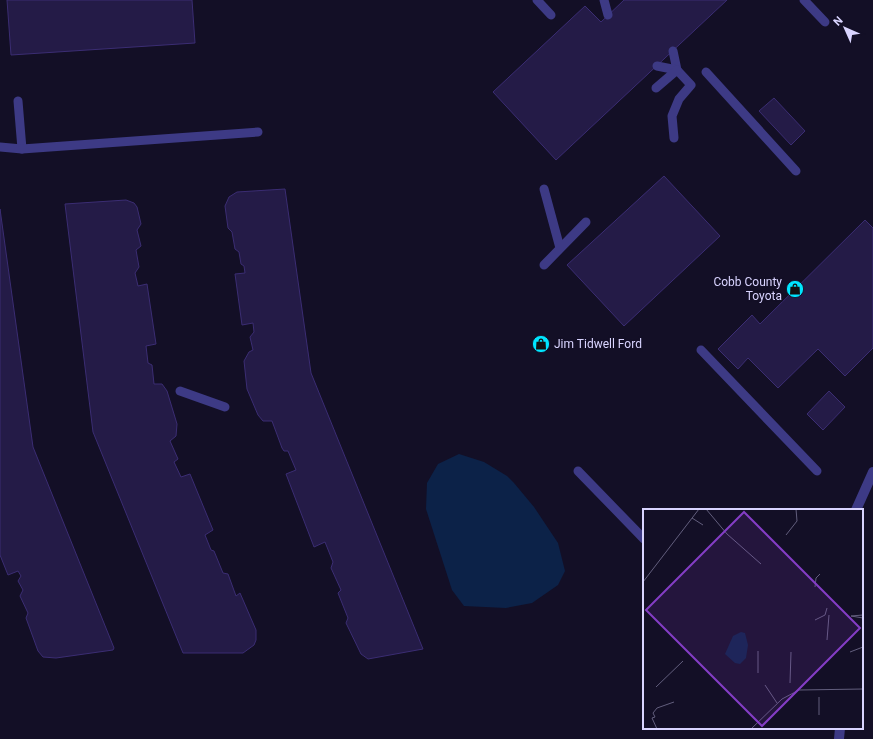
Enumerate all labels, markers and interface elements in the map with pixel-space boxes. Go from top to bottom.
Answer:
north arrow [825,8,865,48]
text: N [831,14,846,29]
place label: Cobb County Toyota [713,275,782,303]
shop icon: Cobb County Toyota [785,279,805,299]
shop icon: Jim Tidwell Ford [531,334,551,354]
place label: Jim Tidwell Ford [554,337,642,351]
inset map [643,509,863,729]

